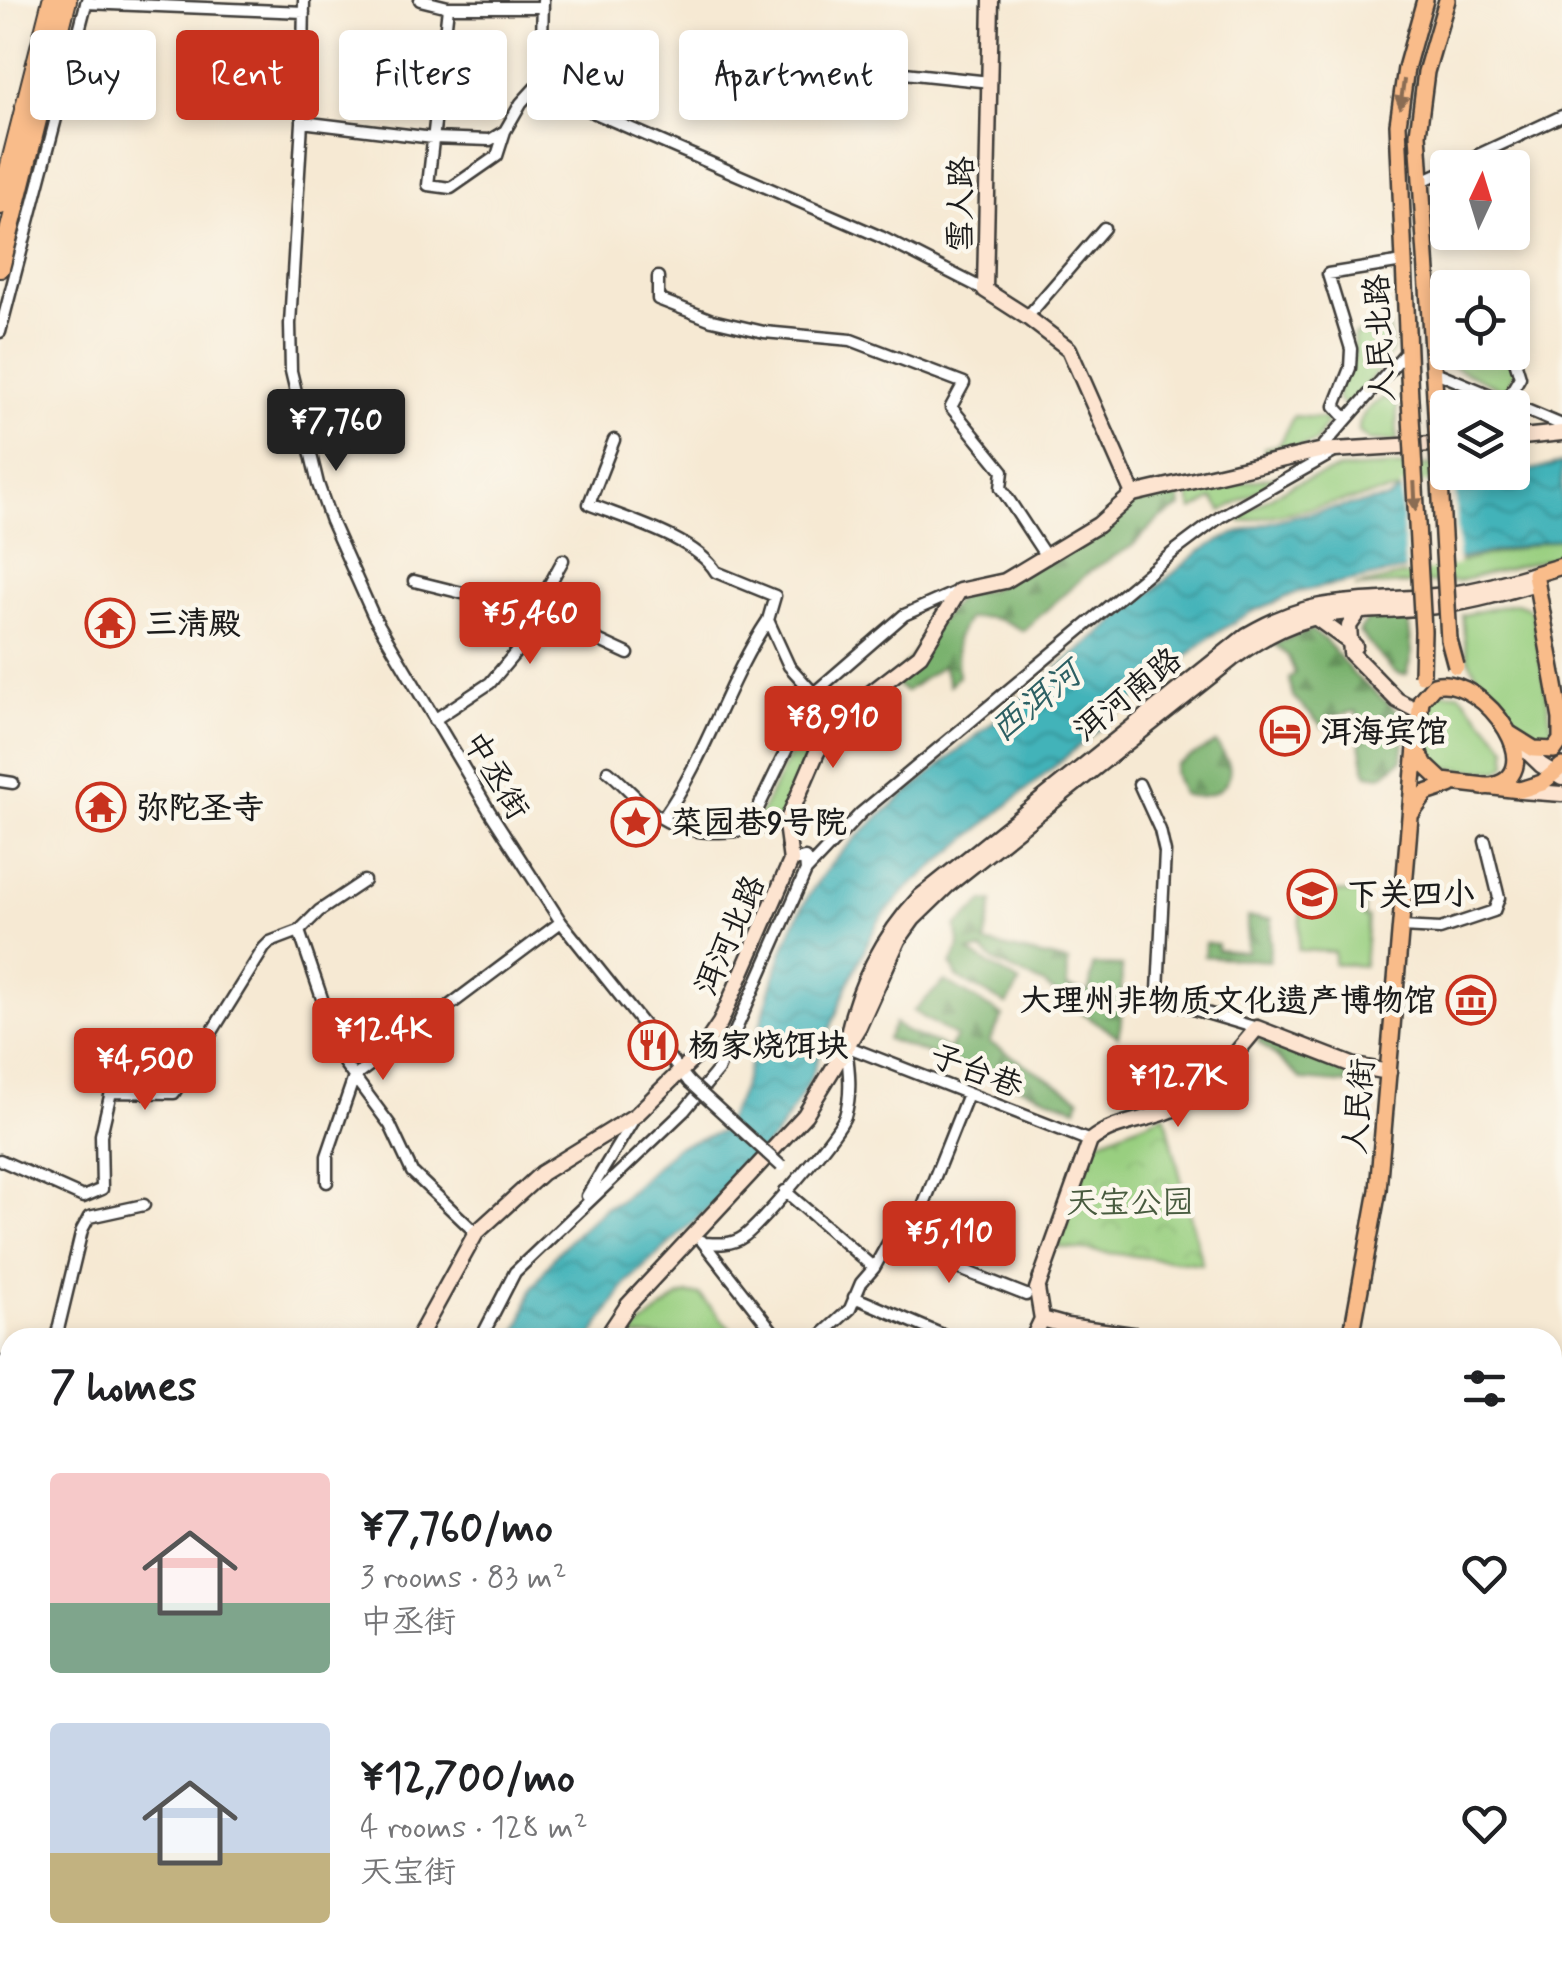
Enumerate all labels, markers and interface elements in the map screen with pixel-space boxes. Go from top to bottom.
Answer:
chip: Buy [30,30,156,120]
chip: Rent [176,30,319,120]
chip: Filters [339,30,507,120]
chip: New [527,30,659,120]
chip: Apartment [679,30,908,120]
one-way arrow [1393,79,1409,111]
north arrow [1430,150,1530,250]
map controls [1430,150,1530,490]
street label: 雪人路 [940,156,984,252]
button: locate [1430,270,1530,370]
street label: 人民北路 [1357,273,1405,403]
pin: ¥7,760 [255,389,417,474]
button: layers [1430,390,1530,490]
text: ¥7,760 [289,400,383,442]
one-way arrow [1407,481,1423,513]
pin: ¥5,460 [449,582,611,667]
text: ¥5,460 [482,593,578,635]
temple icon: 三清殿 [84,597,136,649]
place label: 三清殿 [145,604,241,646]
street label: 洱河南路 [1065,639,1191,752]
water label: 西洱河 [981,648,1095,753]
pin: ¥8,910 [752,686,914,771]
text: ¥8,910 [787,697,879,739]
hotel icon: 洱海宾馆 [1259,705,1311,757]
place label: 洱海宾馆 [1320,712,1448,754]
street label: 中丞街 [453,724,538,828]
temple icon: 弥陀圣寺 [75,781,127,833]
place label: 弥陀圣寺 [136,788,264,830]
place icon: 菜园巷9号院 [610,796,662,848]
place label: 菜园巷9号院 [671,803,847,845]
school or university icon: 下关四小 [1286,868,1338,920]
street label: 洱河北路 [686,869,776,1003]
place label: 下关四小 [1347,875,1475,917]
museum icon: 大理州非物质文化遗产博物馆 [1445,974,1497,1026]
place label: 大理州非物质文化遗产博物馆 [1020,981,1436,1023]
pin: ¥12.4K [302,998,464,1083]
text: ¥12.4K [334,1009,432,1051]
restaurant icon: 杨家烧饵块 [627,1019,679,1071]
place label: 杨家烧饵块 [688,1026,848,1068]
pin: ¥4,500 [64,1028,226,1113]
street label: 子台巷 [924,1035,1029,1109]
text: ¥4,500 [96,1039,194,1081]
pin: ¥12.7K [1097,1045,1259,1130]
text: ¥12.7K [1129,1056,1227,1098]
street label: 人民街 [1335,1057,1385,1156]
park label: 天宝公园 [1066,1183,1194,1225]
pin: ¥5,110 [868,1201,1030,1286]
text: ¥5,110 [905,1212,993,1254]
text: 7 homes [50,1361,197,1416]
icon: filters [1457,1361,1512,1416]
text: ¥7,760/mo [360,1502,553,1557]
icon: home [130,1513,250,1633]
icon: heart [1457,1546,1512,1601]
text: 3 rooms · 83 m² [360,1557,567,1599]
text: 中丞街 [360,1602,456,1644]
text: ¥12,700/mo [360,1752,575,1807]
icon: home [130,1763,250,1883]
icon: heart [1457,1796,1512,1851]
text: 4 rooms · 128 m² [360,1807,588,1849]
text: 天宝街 [360,1852,456,1894]

